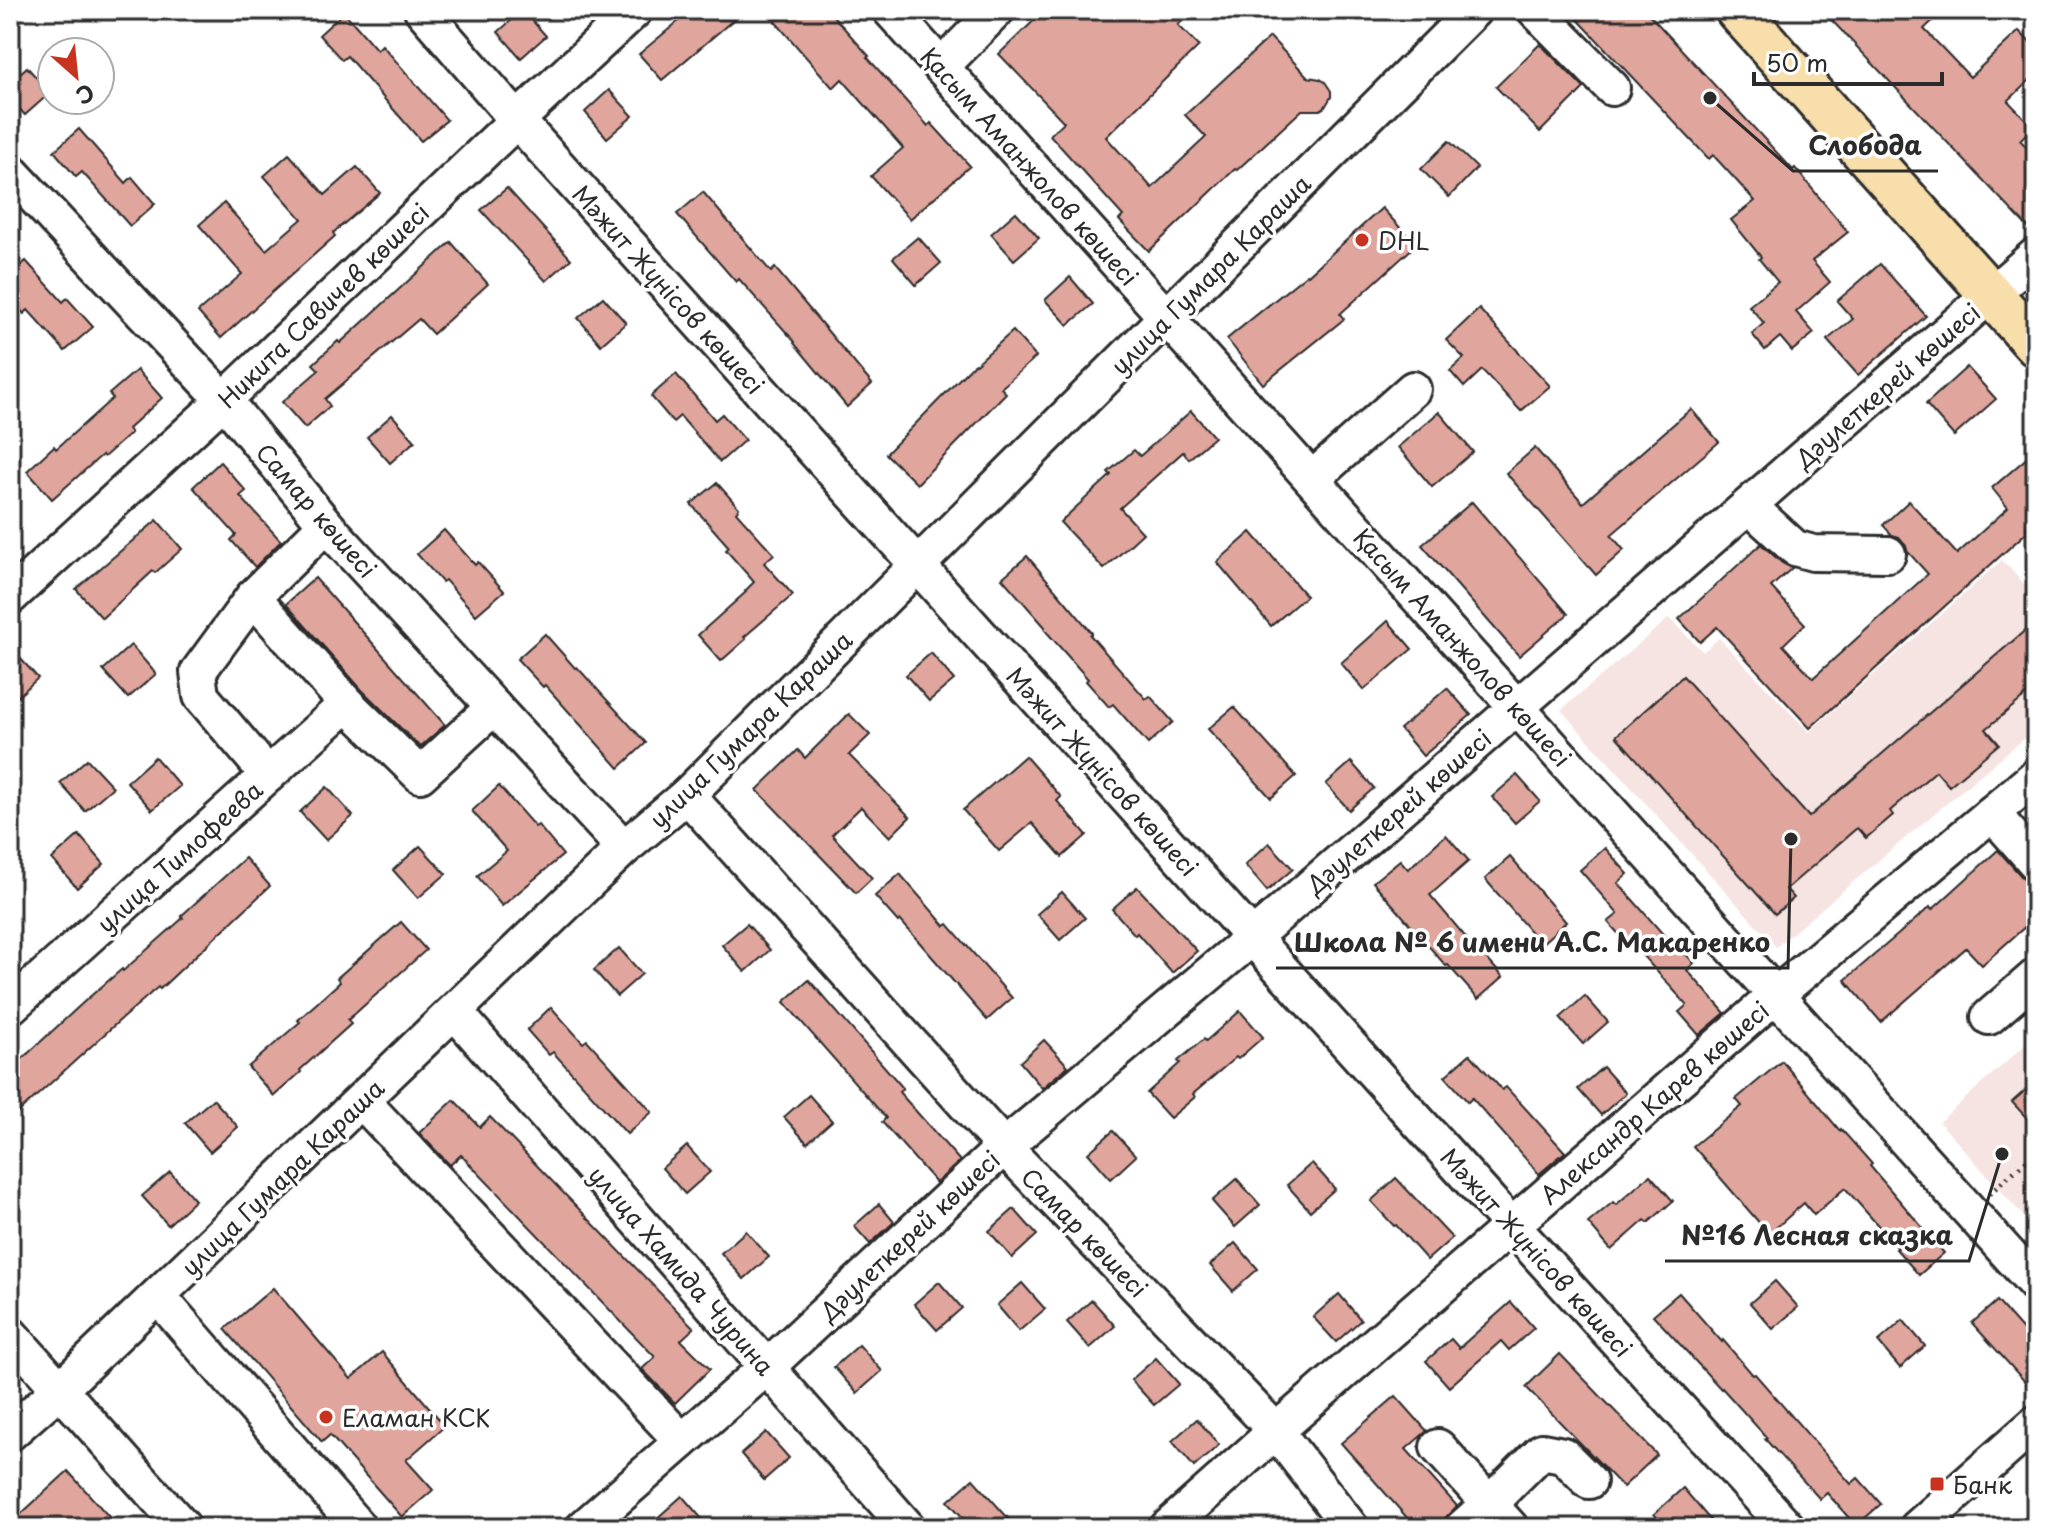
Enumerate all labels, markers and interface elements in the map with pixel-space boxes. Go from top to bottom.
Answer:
north arrow [36,36,116,116]
scale bar [1754,36,1942,86]
street label: Қасым Аманжолов көшесі [913,39,1147,293]
text: 50 m [1766,44,1828,80]
text: С [71,77,101,114]
callout: Слобода [1793,121,1938,171]
text: Слобода [1808,125,1922,164]
street label: улица Гумара Караша [1102,166,1318,382]
street label: Мәжит Жүнісов көшесі [565,176,773,402]
street label: Никита Савичев көшесі [209,194,437,416]
place label: DHL [1378,222,1430,258]
marker: DHL [1353,231,1371,249]
street label: Дәулеткерей көшесі [1786,294,1988,477]
street label: Самар көшесі [248,435,386,585]
street label: Қасым Аманжолов көшесі [1346,520,1580,774]
street label: улица Гумара Караша [640,622,860,836]
street label: Мәжит Жүнісов көшесі [999,658,1207,884]
street label: Дәулеткерей көшесі [1297,720,1499,903]
street label: улица Тимофеева [88,772,270,940]
callout: Школа № 6 имени А.С. Макаренко [1276,918,1788,968]
text: Школа № 6 имени А.С. Макаренко [1294,922,1770,961]
street label: Александр Карев көшесі [1531,992,1777,1212]
street label: улица Гумара Караша [172,1070,392,1284]
street label: Мәжит Жүнісов көшесі [1433,1139,1641,1365]
street label: Дәулеткерей көшесі [810,1142,1007,1329]
street label: улица Хамида Чурина [581,1157,783,1383]
street label: Самар көшесі [1014,1159,1156,1305]
callout: №16 Лесная сказка [1665,1211,1969,1261]
text: №16 Лесная сказка [1681,1215,1953,1254]
place label: Еламан КСК [342,1399,490,1435]
marker: Еламан КСК [317,1408,335,1426]
place label: Банк [1953,1466,2013,1502]
marker: Банк [1928,1475,1946,1493]

